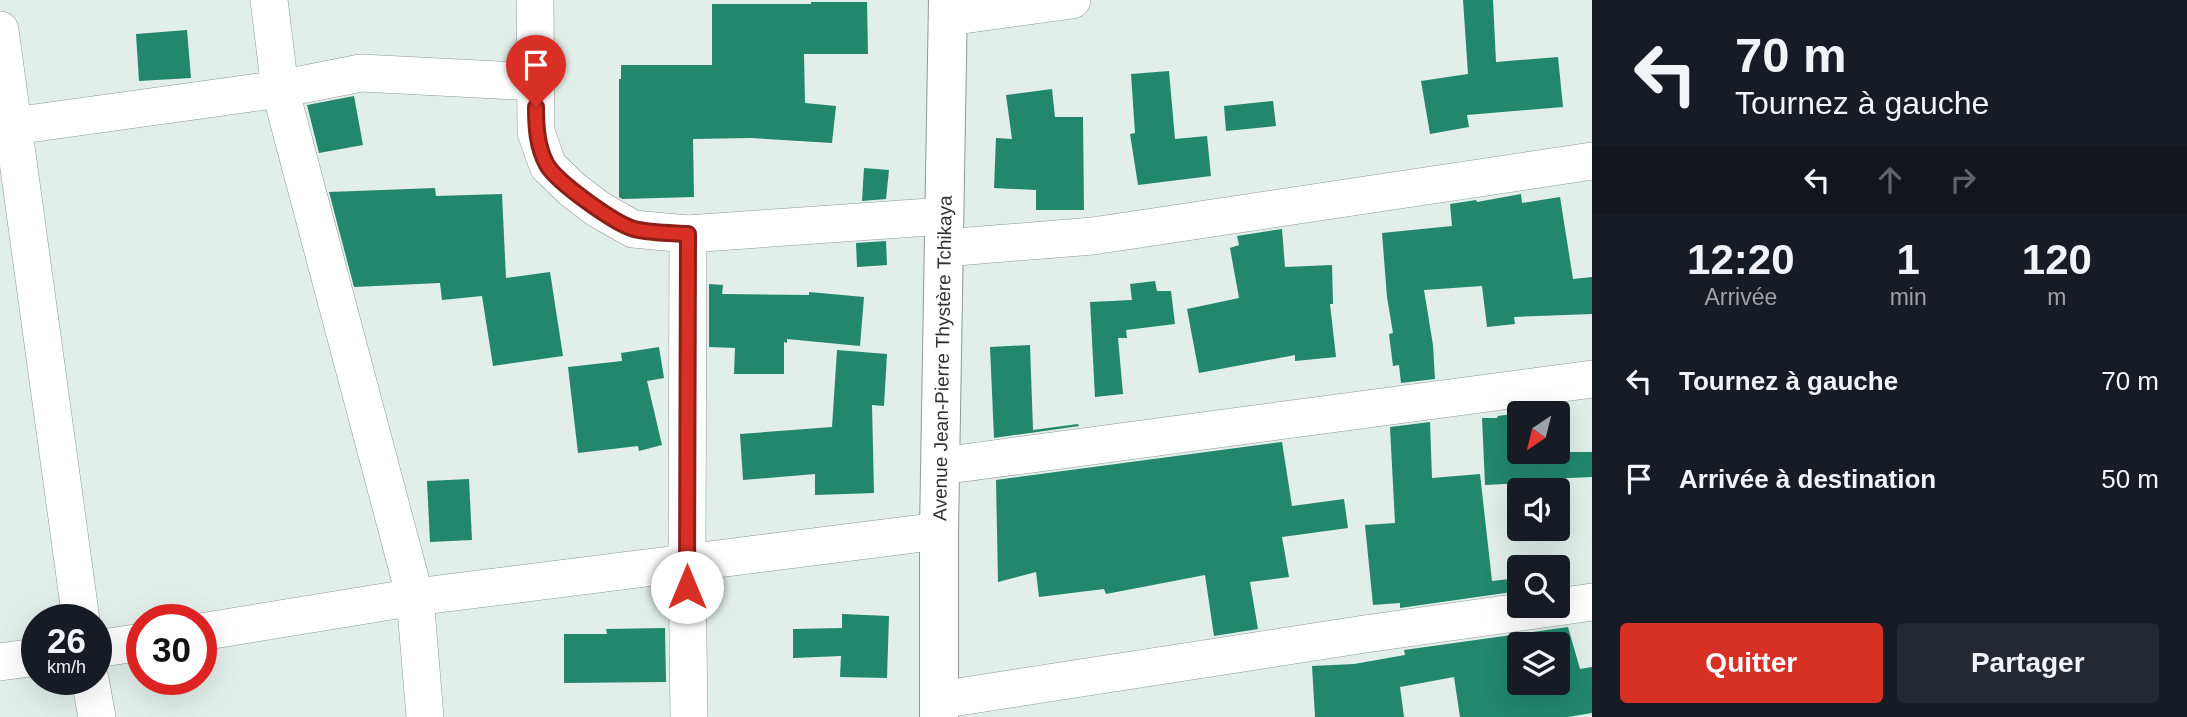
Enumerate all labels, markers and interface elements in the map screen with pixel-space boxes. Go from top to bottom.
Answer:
icon: left [1620,28,1711,119]
text: 70 m [1735,28,1847,82]
pin [506,35,566,107]
icon: arrive [517,46,555,84]
text: Tournez à gauche [1735,85,1989,121]
icon: left [1798,161,1836,199]
icon: ahead [1871,161,1909,199]
icon: right [1944,161,1982,199]
street label: Avenue Jean-Pierre Thystère Tchikaya [929,195,956,521]
text: 12:20 [1687,236,1795,283]
text: 1 [1896,236,1920,283]
text: 120 [2022,236,2092,283]
text: Arrivée [1704,284,1777,310]
text: min [1890,284,1927,310]
text: m [2047,284,2066,310]
icon: left [1620,362,1658,400]
text: Tournez à gauche [1679,366,1898,396]
text: 70 m [2101,366,2159,396]
north arrow [1507,401,1570,464]
map controls [1507,401,1570,695]
icon: arrive [1620,460,1658,498]
text: Arrivée à destination [1679,464,1936,494]
text: 50 m [2101,464,2159,494]
button: sound [1507,478,1570,541]
position arrow [650,550,724,624]
button: search [1507,555,1570,618]
speed limit sign: 30 [126,604,217,695]
text: 26 [47,621,86,660]
button: Quitter [1620,623,1883,703]
button: Partager [1897,623,2159,703]
button: layers [1507,632,1570,695]
text: km/h [47,657,86,677]

